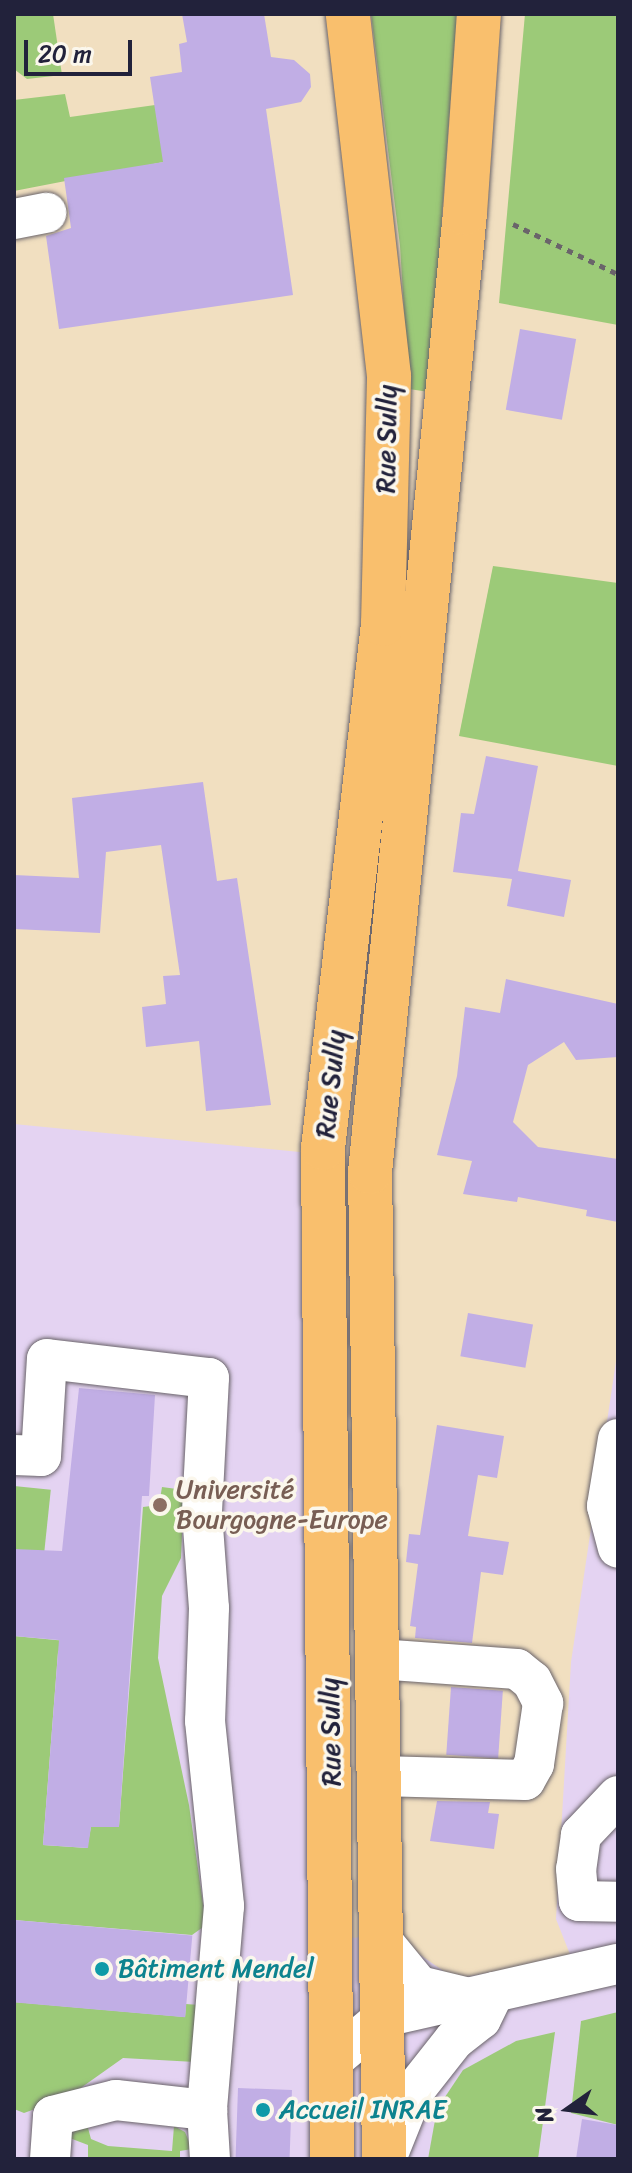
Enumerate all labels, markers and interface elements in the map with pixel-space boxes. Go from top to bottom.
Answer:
scale bar [28,24,136,74]
text: 20 m [38,33,92,75]
street label: Rue Sully [370,385,404,493]
street label: Rue Sully [310,1029,352,1139]
place label: Université Bourgogne-Europe [176,1474,388,1536]
marker: Université Bourgogne-Europe [151,1496,169,1514]
street label: Rue Sully [314,1678,348,1786]
place label: Bâtiment Mendel [118,1953,315,1985]
marker: Bâtiment Mendel [93,1960,111,1978]
north arrow [528,2069,608,2149]
place label: Accueil INRAE [279,2094,446,2126]
marker: Accueil INRAE [254,2101,272,2119]
text: N [523,2103,565,2127]

